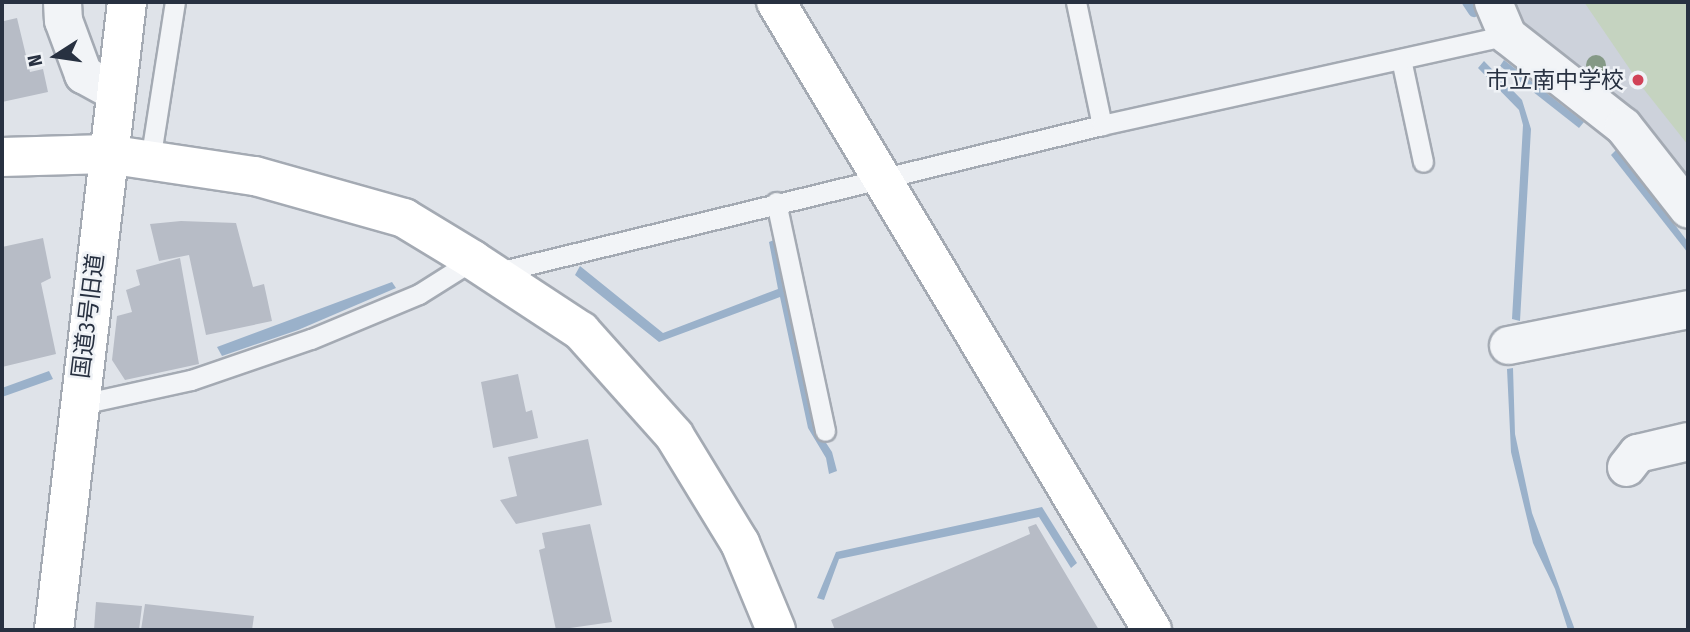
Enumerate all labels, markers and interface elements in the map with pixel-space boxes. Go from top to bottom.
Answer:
north arrow [21,21,91,91]
text: N [23,53,47,68]
place label: 市立南中学校 [1486,66,1624,94]
marker: 市立南中学校 [1630,72,1646,88]
street label: 国道3号旧道 [67,252,109,380]

